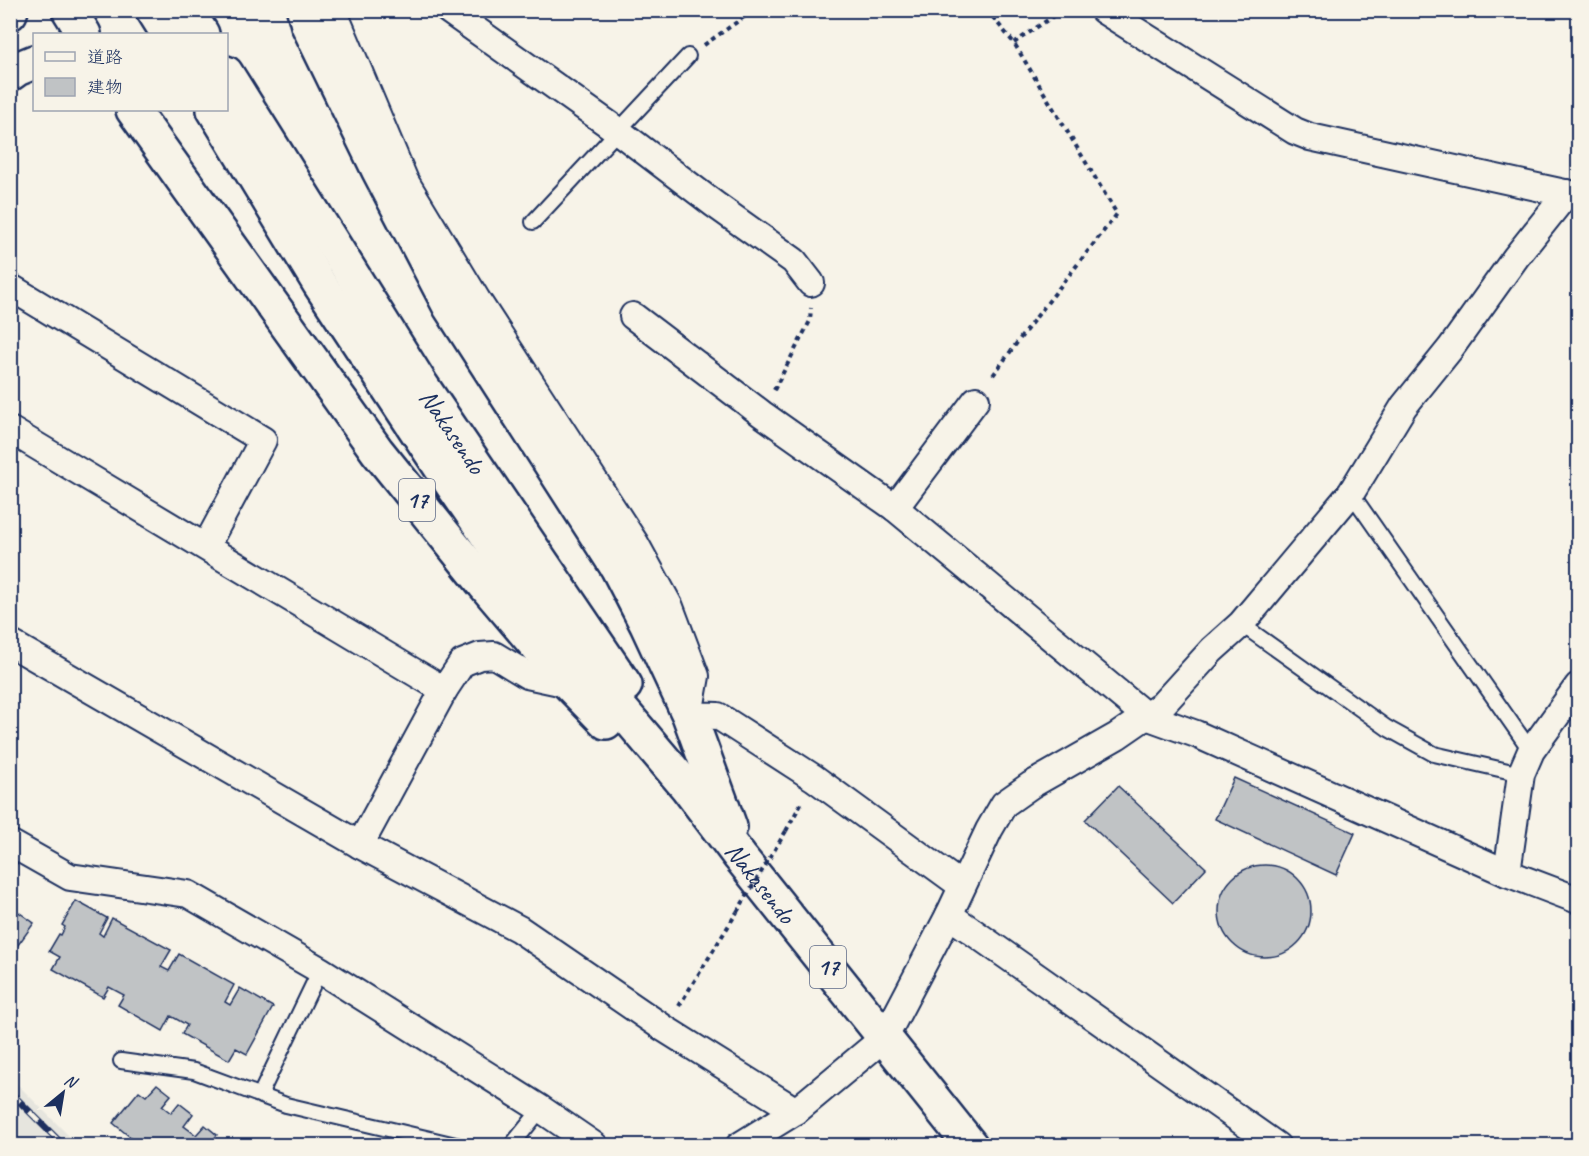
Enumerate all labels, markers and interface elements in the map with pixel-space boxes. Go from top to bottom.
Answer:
legend [33,33,228,111]
text: 道路 [87,46,123,68]
text: 建物 [87,76,123,98]
street label: Nakasendo [412,383,494,482]
road number: 17 [399,479,435,521]
street label: Nakasendo [718,836,804,932]
road number: 17 [810,946,846,988]
north arrow [33,1063,93,1123]
text: N [61,1070,82,1094]

